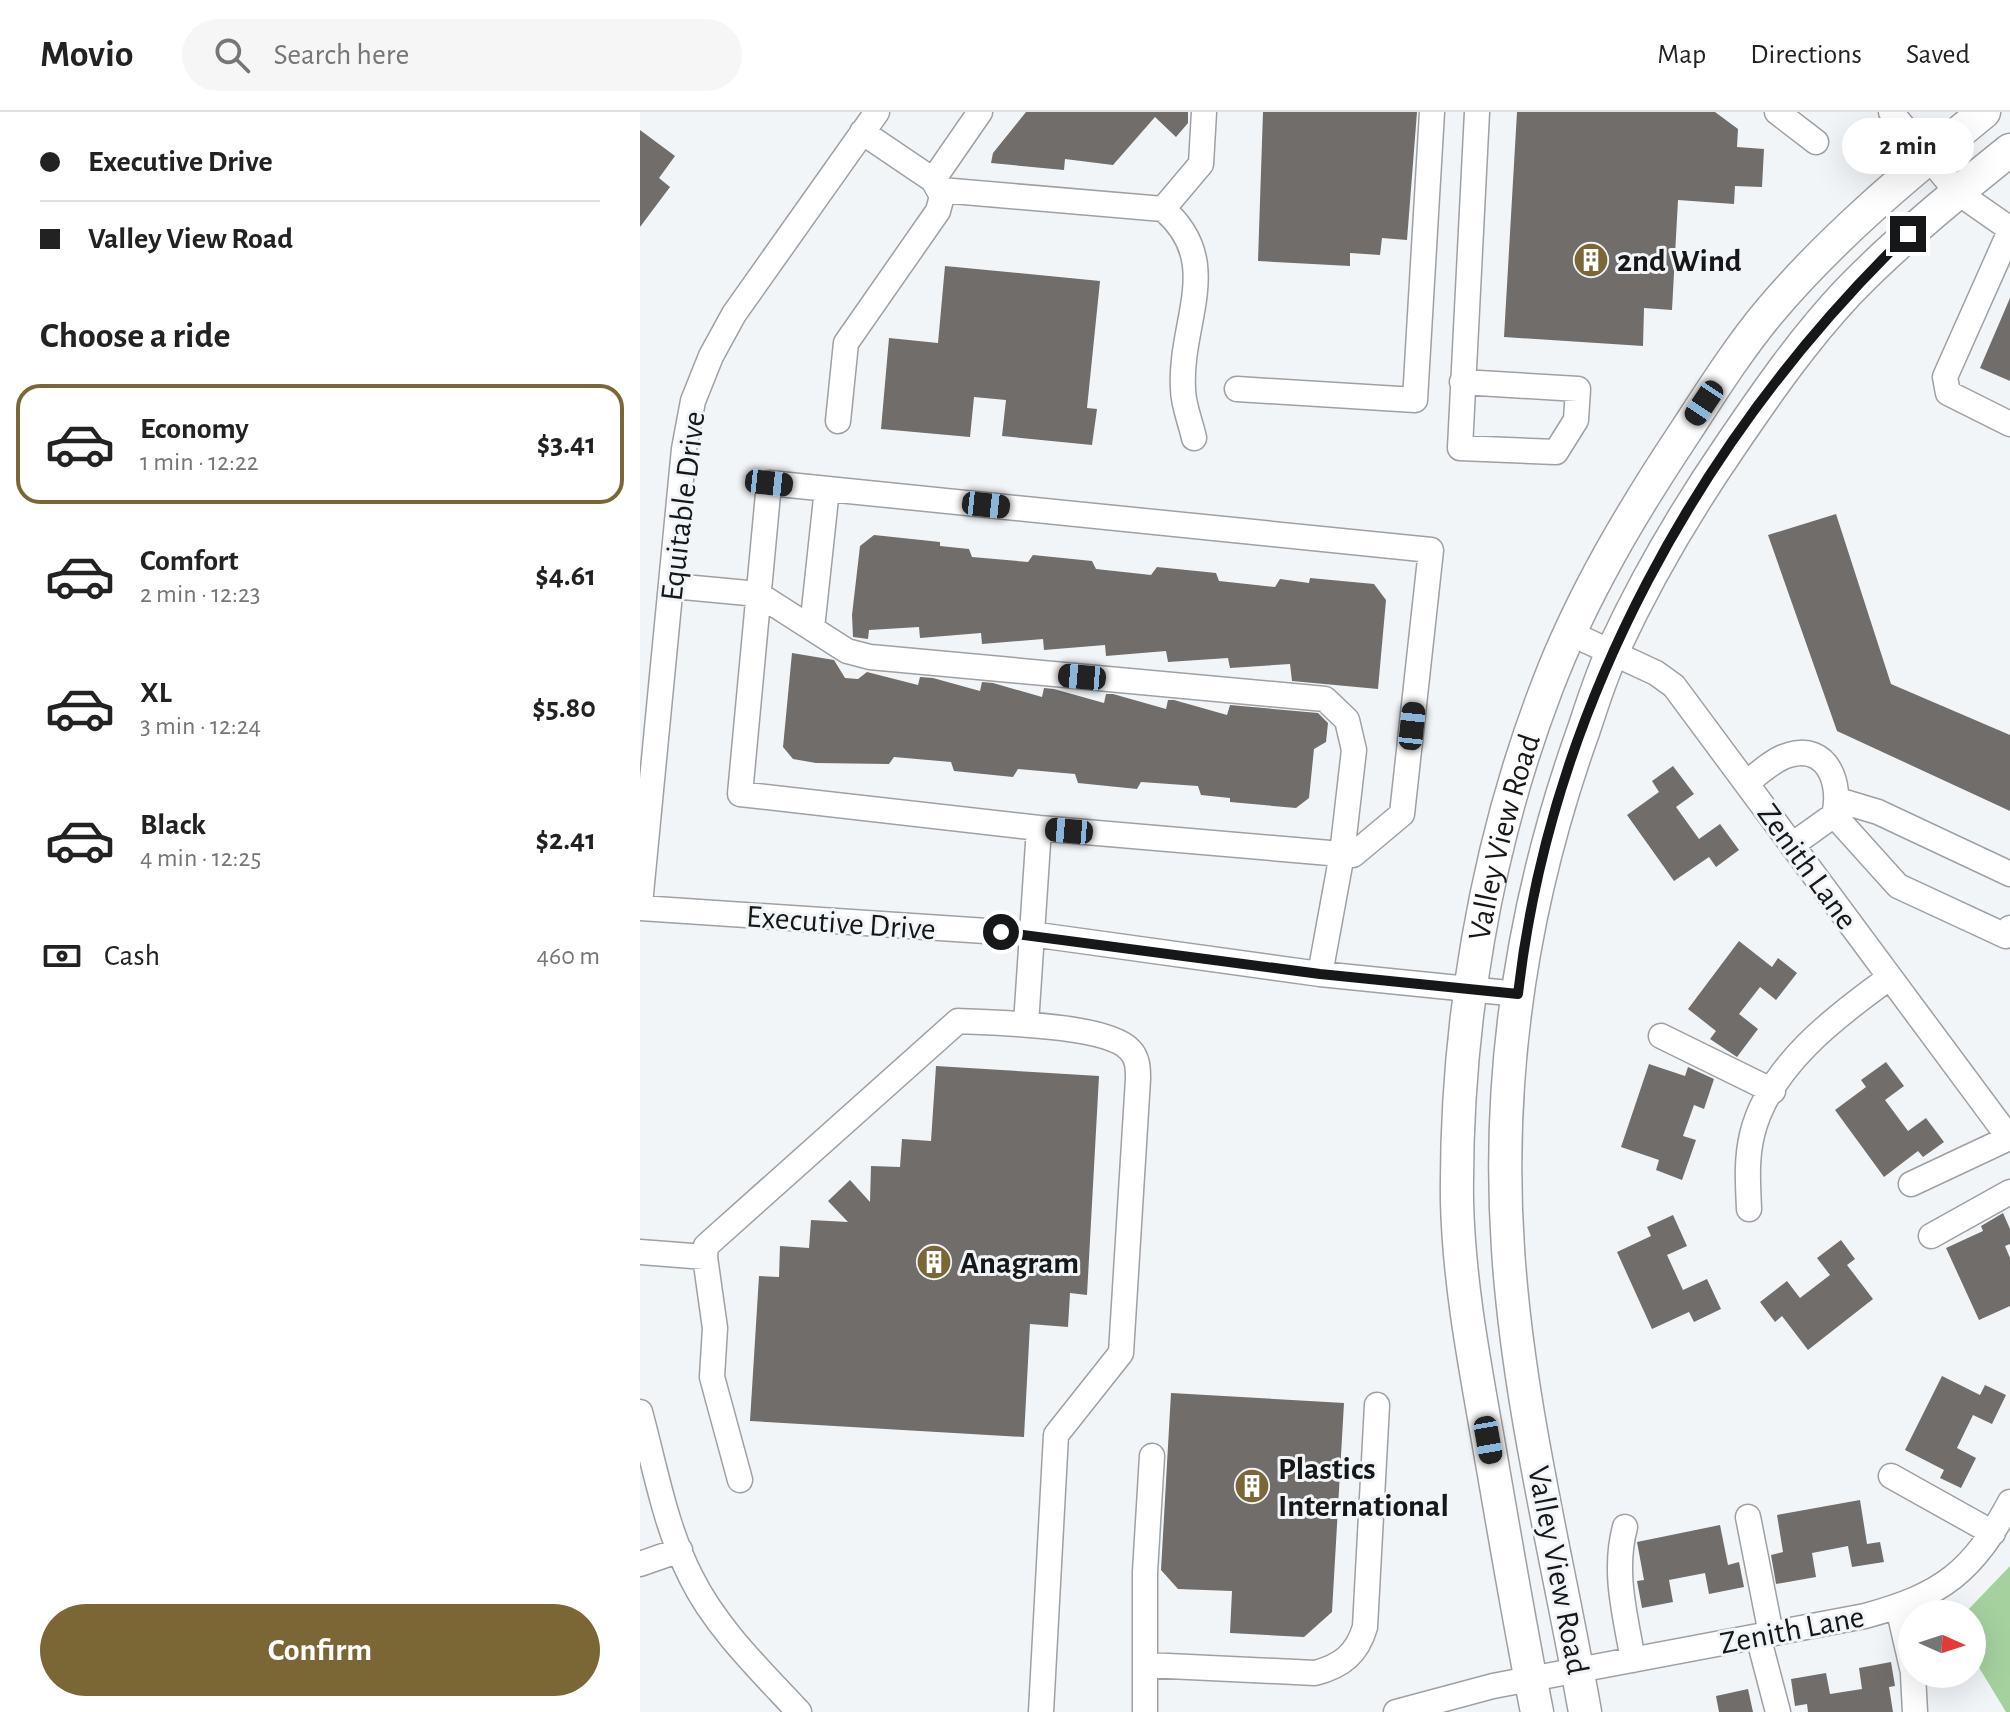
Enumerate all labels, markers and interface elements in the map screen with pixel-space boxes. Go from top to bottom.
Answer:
search box [182,19,742,91]
icon: search [210,33,254,77]
text: Movio [40,36,134,74]
text: Search here [274,40,409,70]
text: Map [1657,41,1706,69]
text: Directions [1750,41,1862,69]
text: Saved [1906,41,1970,69]
callout: 2 min [1842,118,1974,174]
text: 2 min [1879,133,1937,159]
text: Executive Drive [88,147,273,177]
route end [1890,216,1926,252]
text: Valley View Road [88,224,293,254]
building icon: 2nd Wind [1572,241,1610,279]
place label: 2nd Wind [1617,245,1742,277]
text: Choose a ride [40,318,230,354]
car [1681,376,1727,430]
icon: car [44,408,116,480]
street label: Equitable Drive [655,409,711,603]
text: Economy [140,414,249,444]
text: $3.41 [537,429,596,459]
text: 1 min · 12:22 [140,449,259,475]
car [744,469,794,497]
car [961,491,1011,519]
icon: car [44,540,116,612]
text: Comfort [140,546,239,576]
text: $4.61 [535,561,596,591]
text: 2 min · 12:23 [140,581,260,607]
car [1057,663,1107,691]
icon: car [44,672,116,744]
text: XL [140,678,172,708]
text: $5.80 [532,693,596,723]
car [1398,701,1426,751]
text: 3 min · 12:24 [140,713,261,739]
street label: Valley View Road [1463,730,1546,943]
street label: Zenith Lane [1751,798,1863,935]
icon: car [44,804,116,876]
text: Black [140,810,206,840]
car [1044,817,1094,845]
text: $2.41 [536,825,596,855]
text: 4 min · 12:25 [140,845,261,871]
street label: Executive Drive [745,900,937,946]
route start [983,914,1019,950]
icon: cash [40,934,84,978]
text: Cash [104,941,160,971]
text: 460 m [536,943,600,969]
building icon: Anagram [915,1243,953,1281]
place label: Anagram [960,1247,1079,1279]
car [1472,1414,1504,1466]
place label: Plastics International [1278,1453,1449,1522]
street label: Valley View Road [1522,1463,1594,1677]
building icon: Plastics International [1233,1467,1271,1505]
street label: Zenith Lane [1717,1600,1867,1660]
north arrow [1898,1600,1986,1688]
map controls [1898,1600,1986,1688]
button: Confirm [40,1604,600,1696]

